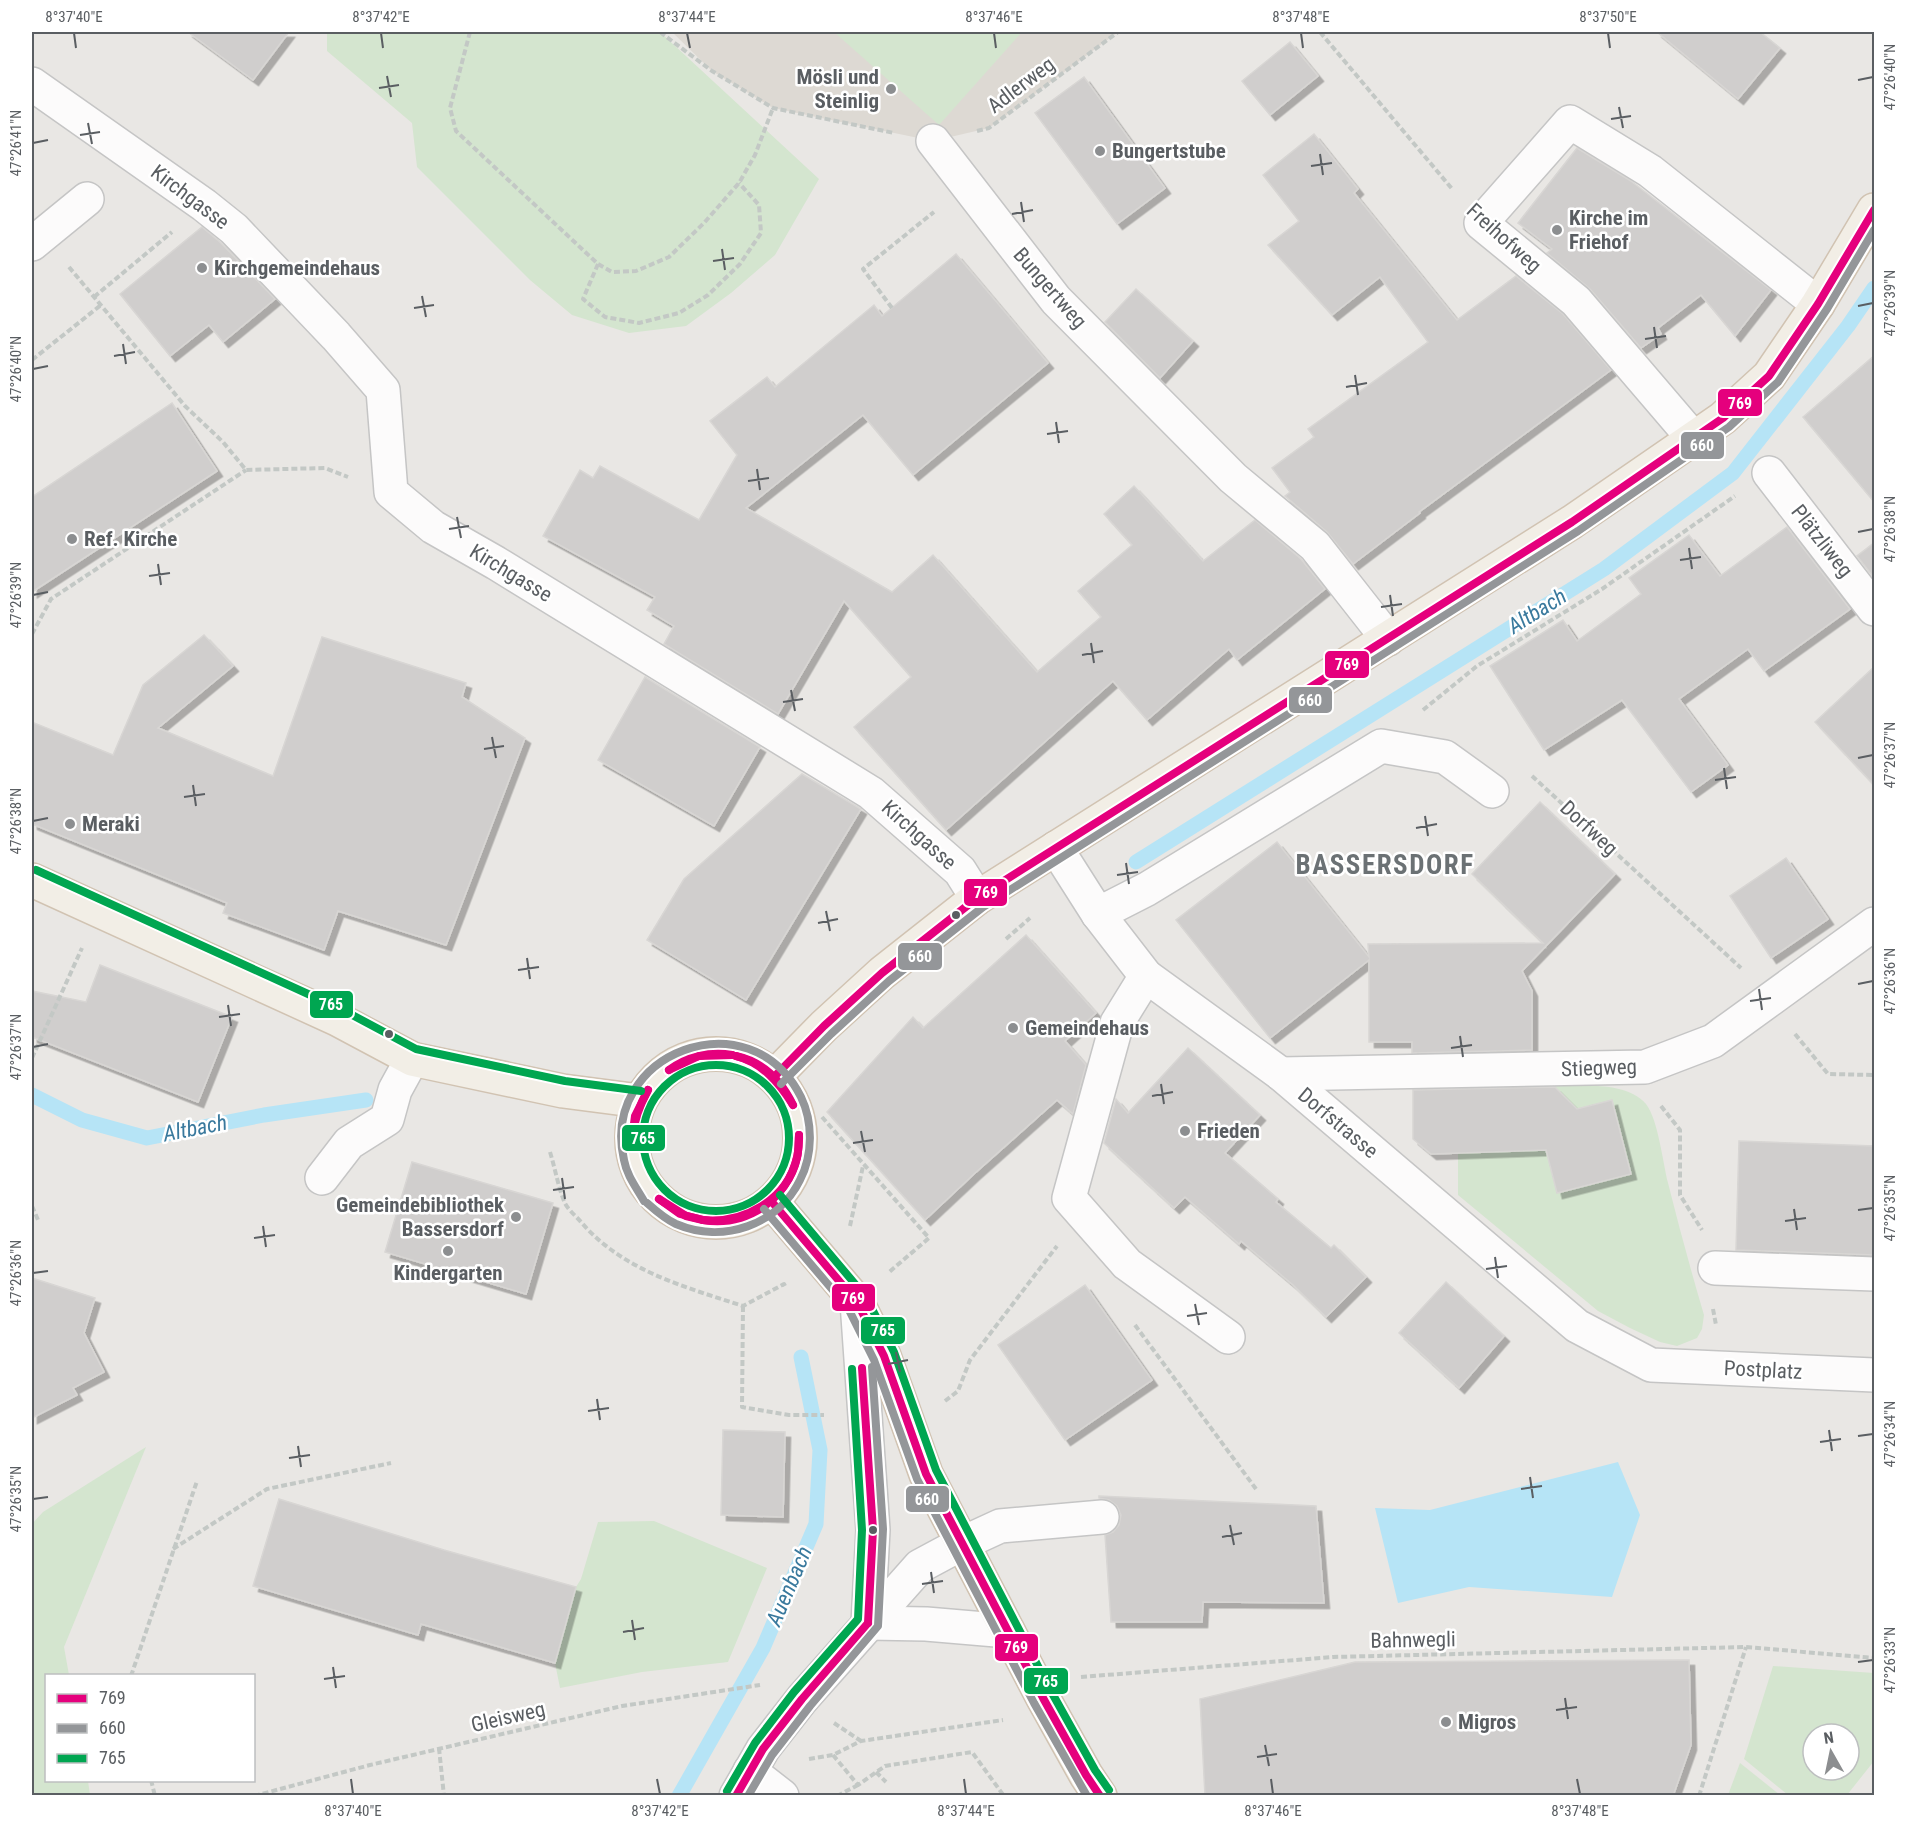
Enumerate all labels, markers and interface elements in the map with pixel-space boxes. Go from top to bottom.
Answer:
text: 8°37'40"E [45,8,103,26]
text: 8°37'42"E [352,8,410,26]
text: 8°37'44"E [658,8,716,26]
text: 8°37'46"E [965,8,1023,26]
text: 8°37'48"E [1272,8,1330,26]
text: 8°37'50"E [1579,8,1637,26]
text: 47°26'40"N [1881,44,1899,110]
street label: Adlerweg [983,52,1059,118]
place label: Mösli und Steinlig [797,65,879,113]
marker: Mösli und Steinlig [884,82,898,96]
text: 47°26'41"N [7,110,25,176]
place label: Bungertstube [1112,139,1226,163]
marker: Bungertstube [1093,144,1107,158]
street label: Kirchgasse [146,160,234,234]
street label: Freihofweg [1462,198,1546,278]
place label: Kirche im Friehof [1569,206,1648,254]
marker: Kirche im Friehof [1550,223,1564,237]
street label: Bungertweg [1008,243,1092,333]
place label: Kirchgemeindehaus [214,256,380,280]
marker: Kirchgemeindehaus [195,261,209,275]
text: 47°26'39"N [1881,270,1899,336]
text: 47°26'40"N [7,336,25,402]
line badge: 769 [1717,388,1763,417]
text: 769 [1728,394,1752,413]
line badge: 660 [1680,431,1725,460]
text: 660 [1690,436,1714,455]
text: 47°26'38"N [1881,496,1899,562]
street label: Plätzliweg [1786,500,1858,582]
place label: Ref. Kirche [84,527,177,551]
marker: Ref. Kirche [65,532,79,546]
street label: Kirchgasse [466,539,557,607]
text: 47°26'39"N [7,562,25,628]
water label: Altbach [1502,583,1571,639]
line badge: 769 [1324,650,1370,679]
text: 769 [1335,655,1359,674]
line badge: 660 [1288,686,1333,714]
text: 660 [1298,691,1322,710]
text: 47°26'37"N [1881,722,1899,788]
text: 47°26'38"N [7,788,25,854]
street label: Kirchgasse [877,795,961,875]
street label: Dorfweg [1555,795,1623,861]
place label: Meraki [82,812,140,836]
marker: Meraki [63,817,77,831]
district label: BASSERSDORF [1295,849,1475,881]
line badge: 769 [963,878,1008,907]
text: 769 [974,883,998,902]
unlabelled marker [950,909,962,921]
line badge: 660 [897,942,943,971]
text: 660 [908,947,932,966]
text: 47°26'36"N [1881,948,1899,1014]
line badge: 765 [309,990,354,1019]
text: 765 [319,995,343,1014]
text: 47°26'37"N [7,1014,25,1080]
place label: Gemeindehaus [1025,1016,1149,1040]
marker: Gemeindehaus [1006,1021,1020,1035]
unlabelled marker [383,1028,395,1040]
street label: Stiegweg [1561,1055,1637,1081]
street label: Dorfstrasse [1293,1083,1383,1163]
water label: Altbach [160,1110,229,1147]
place label: Frieden [1197,1119,1260,1143]
line badge: 765 [621,1124,666,1152]
marker: Frieden [1178,1124,1192,1138]
text: 765 [631,1129,655,1148]
text: 47°26'35"N [1881,1175,1899,1241]
place label: Gemeindebibliothek Bassersdorf [336,1193,505,1241]
marker: Gemeindebibliothek Bassersdorf [509,1210,523,1224]
text: 47°26'36"N [7,1240,25,1306]
marker: Kindergarten [441,1244,455,1258]
place label: Kindergarten [393,1261,503,1285]
line badge: 769 [831,1283,876,1312]
text: 769 [841,1289,865,1308]
line badge: 765 [860,1316,906,1345]
text: 765 [871,1321,895,1340]
street label: Postplatz [1723,1356,1803,1384]
text: 47°26'34"N [1881,1401,1899,1467]
text: 47°26'35"N [7,1466,25,1532]
line badge: 660 [905,1485,950,1513]
text: 660 [915,1490,939,1509]
unlabelled marker [867,1524,879,1536]
water label: Auenbach [761,1543,817,1630]
street label: Bahnwegli [1370,1627,1456,1653]
text: 47°26'33"N [1881,1627,1899,1693]
line badge: 769 [994,1633,1039,1662]
text: 769 [1004,1638,1028,1657]
line badge: 765 [1023,1667,1069,1695]
text: 765 [1034,1672,1058,1691]
legend [45,1674,255,1782]
text: 769 [99,1687,126,1708]
street label: Gleisweg [469,1697,547,1737]
place label: Migros [1458,1710,1516,1734]
marker: Migros [1439,1715,1453,1729]
text: 660 [99,1717,126,1738]
north arrow [1801,1722,1861,1782]
text: N [1822,1728,1835,1748]
text: 765 [99,1747,126,1768]
text: 8°37'40"E [324,1802,382,1820]
text: 8°37'42"E [631,1802,689,1820]
text: 8°37'44"E [937,1802,995,1820]
text: 8°37'46"E [1244,1802,1302,1820]
text: 8°37'48"E [1551,1802,1609,1820]

